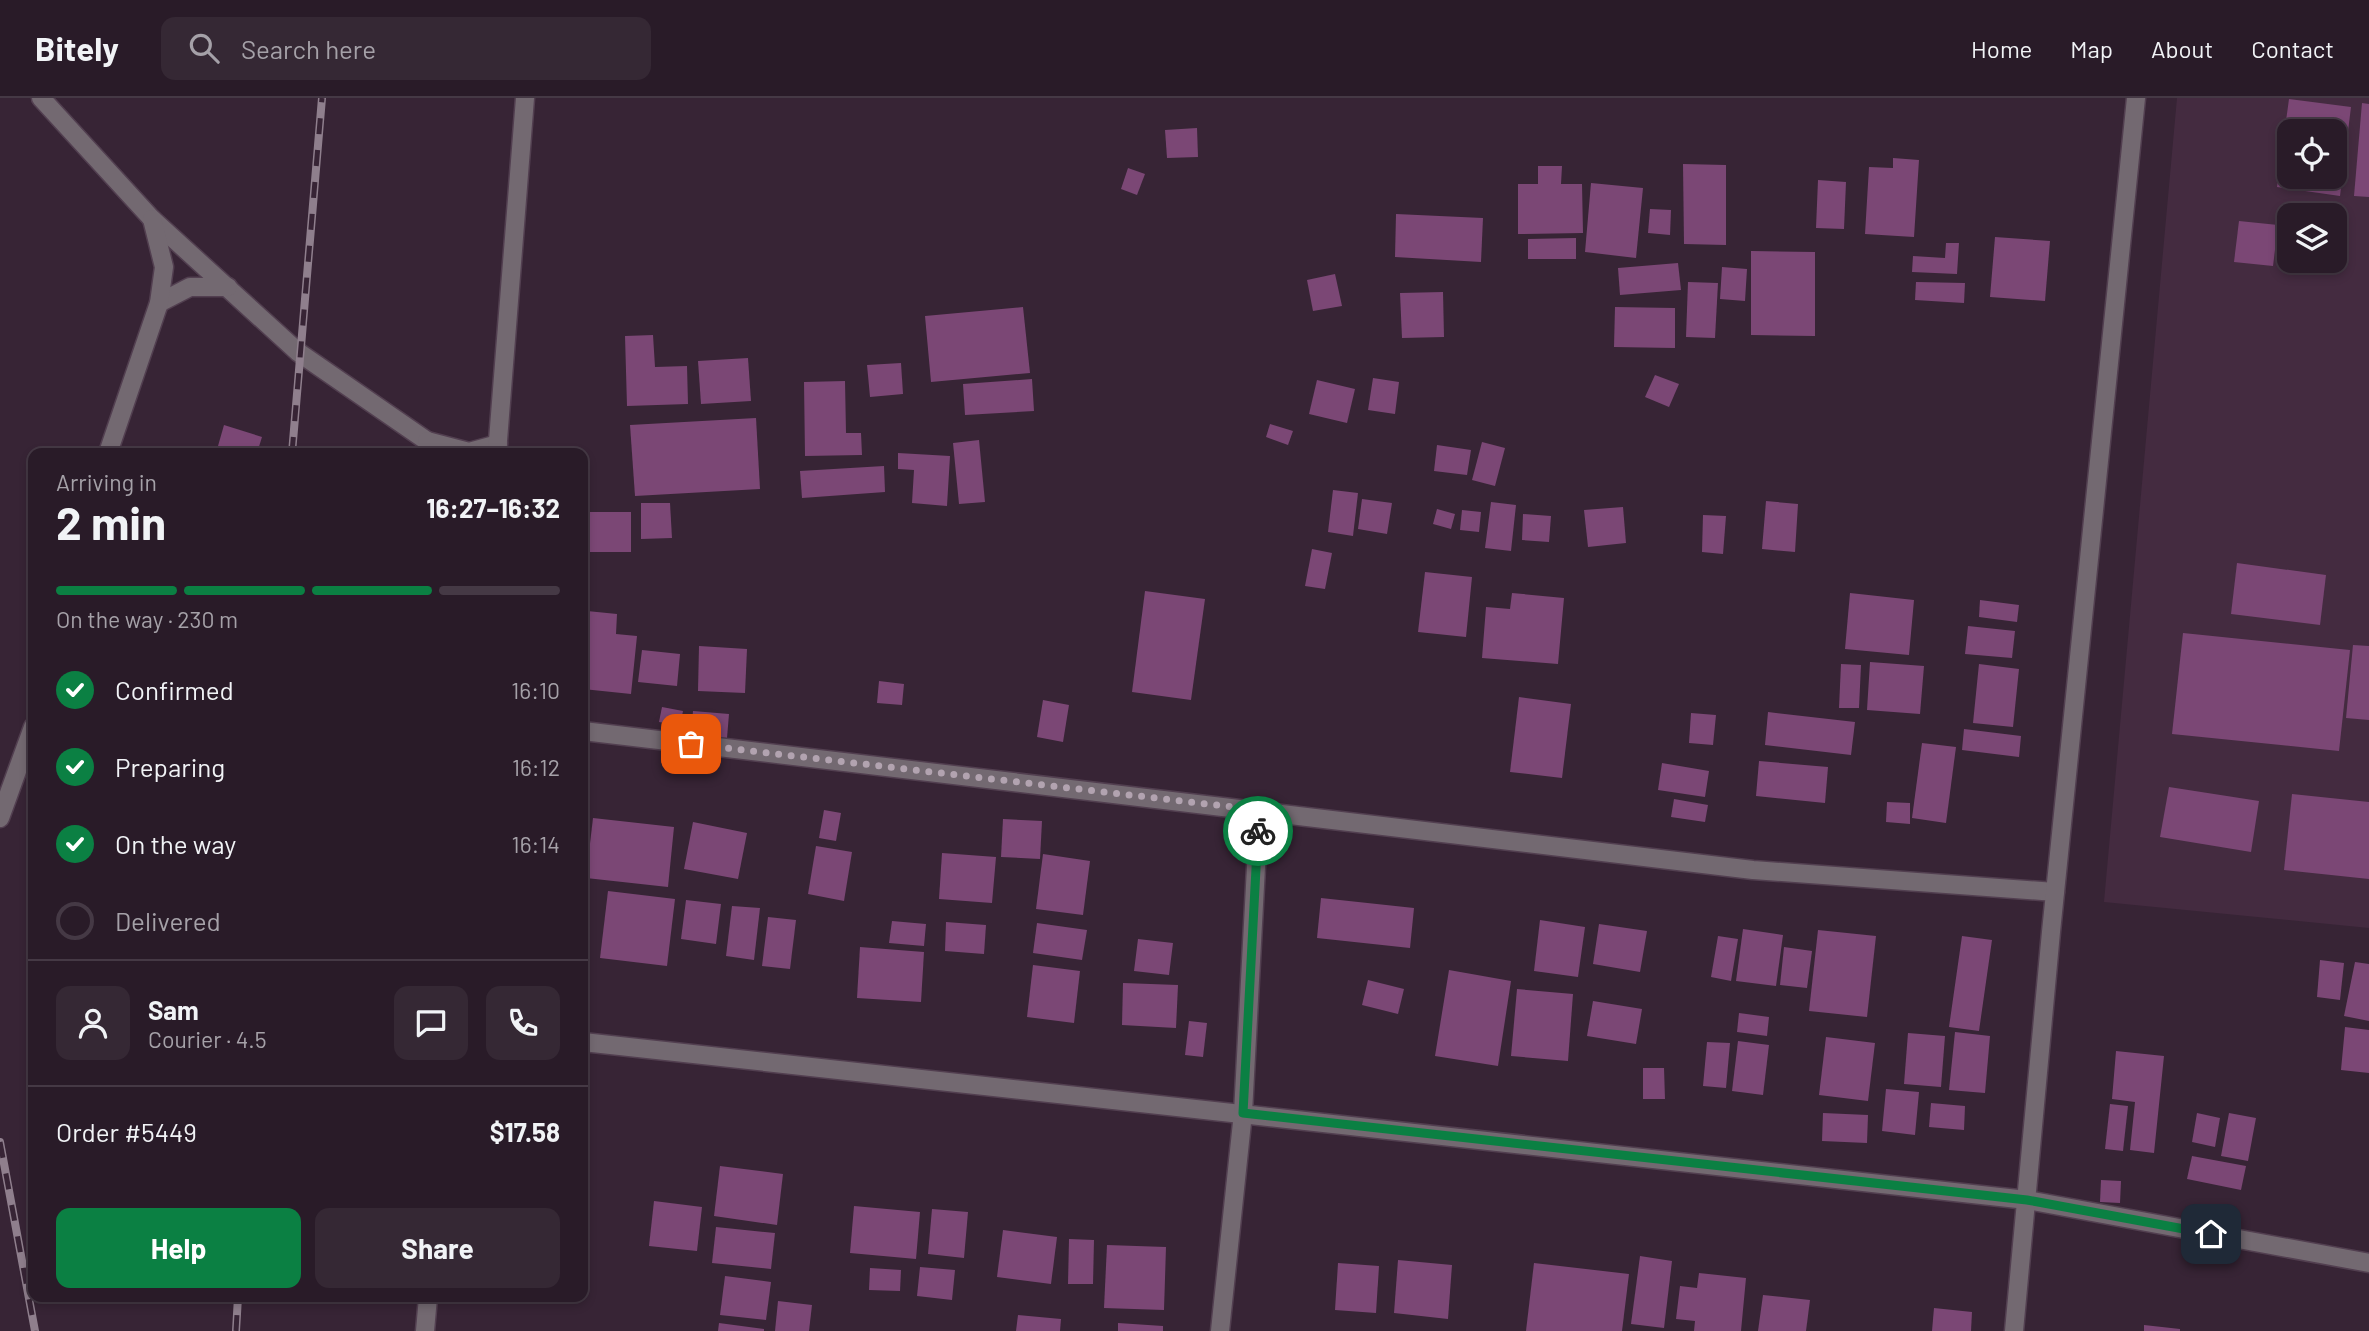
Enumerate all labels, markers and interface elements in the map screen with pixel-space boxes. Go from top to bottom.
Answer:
search box [161,17,651,80]
text: Bitely [35,28,119,68]
icon: search [185,29,223,67]
text: Search here [241,33,376,64]
text: Home [1971,34,2032,63]
text: Map [2070,34,2113,63]
text: About [2151,34,2213,63]
text: Contact [2251,34,2334,63]
map controls [2277,119,2347,273]
button: locate [2277,119,2347,189]
button: layers [2277,203,2347,273]
text: Arriving in [56,468,157,496]
text: 16:27–16:32 [426,492,560,523]
text: 2 min [56,494,166,549]
text: On the way · 230 m [56,605,238,633]
icon: check [56,671,94,709]
text: Confirmed [115,674,234,705]
text: 16:10 [511,676,560,704]
pin [661,714,721,774]
icon: bag [672,725,710,763]
icon: check [56,748,94,786]
text: Preparing [115,751,225,782]
text: 16:12 [512,753,560,781]
courier [1223,796,1293,866]
icon: bike [1239,812,1277,850]
icon: check [56,825,94,863]
text: On the way [115,828,236,859]
text: 16:14 [512,830,560,858]
text: Delivered [115,905,221,936]
button: person [56,986,130,1060]
button: chat [394,986,468,1060]
button: phone [486,986,560,1060]
text: Sam [148,994,199,1025]
text: Courier · 4.5 [148,1025,267,1053]
text: Order #5449 [56,1116,197,1147]
text: $17.58 [490,1116,560,1147]
pin [2181,1204,2241,1264]
button: Help [56,1208,301,1288]
button: Share [315,1208,560,1288]
icon: home [2192,1215,2230,1253]

